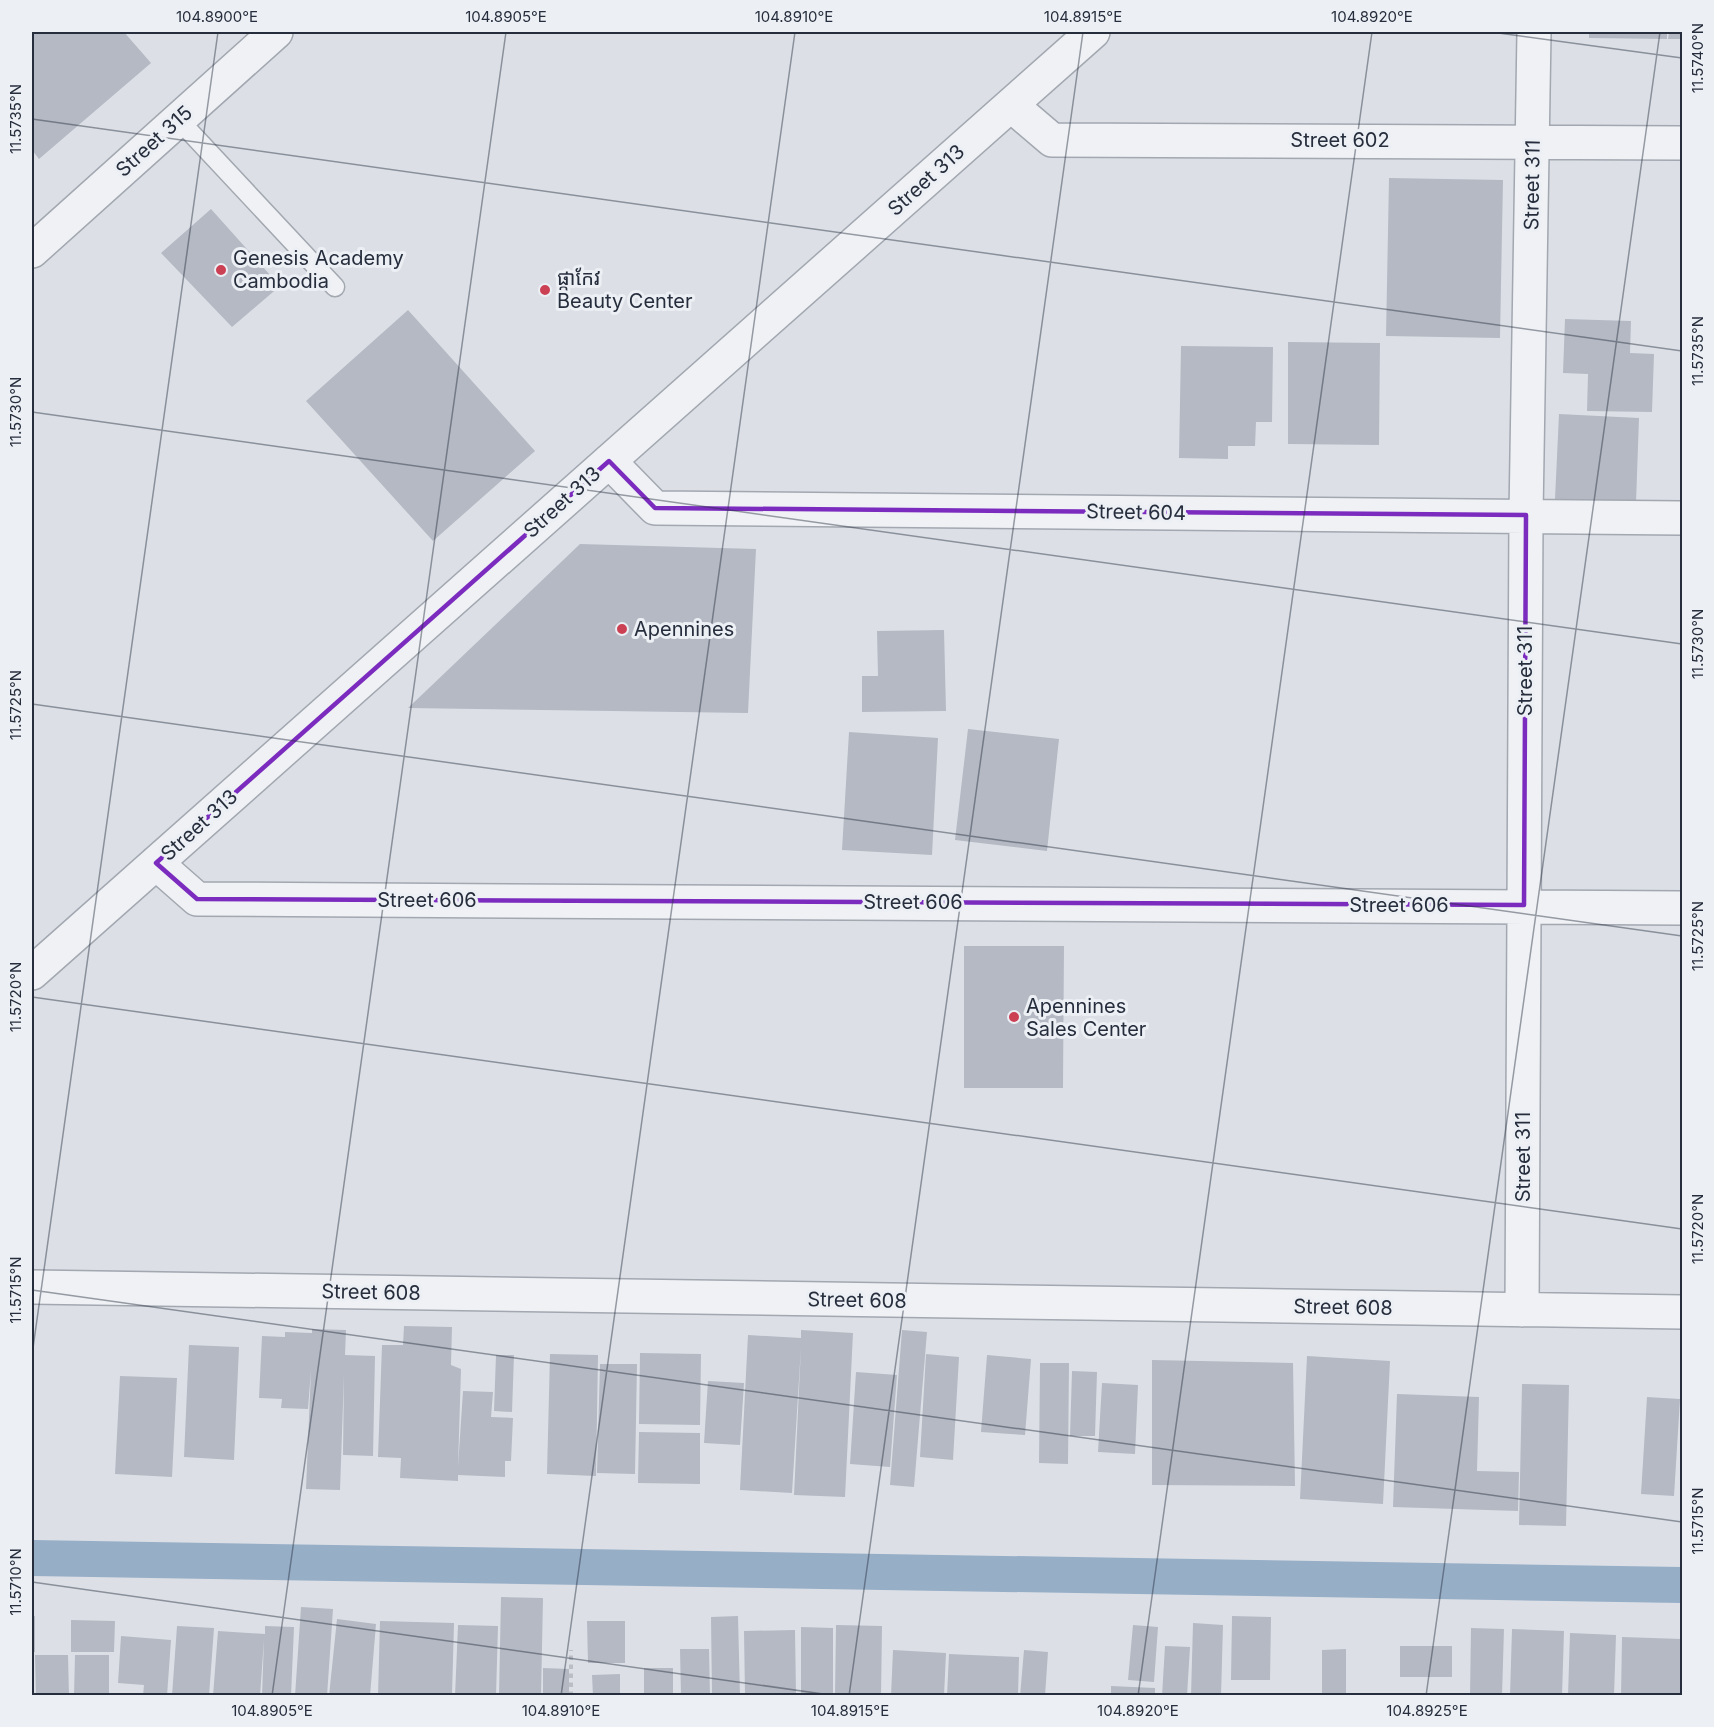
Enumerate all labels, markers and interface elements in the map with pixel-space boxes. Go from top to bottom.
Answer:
text: 104.8900°E [176,7,258,26]
text: 104.8905°E [465,7,547,26]
text: 104.8910°E [755,7,833,26]
text: 104.8915°E [1044,7,1122,26]
text: 104.8920°E [1331,7,1413,26]
text: 11.5740°N [1688,23,1707,93]
text: 11.5735°N [6,84,25,154]
street label: Street 315 [111,100,197,182]
street label: Street 602 [1290,128,1390,152]
street label: Street 313 [883,139,969,221]
street label: Street 311 [1519,139,1545,231]
place label: Genesis Academy Cambodia [233,246,404,293]
marker: Genesis Academy Cambodia [214,263,228,277]
place label: ផ្កាកែវ Beauty Center [557,266,693,313]
marker: ផ្កាកែវ Beauty Center [538,283,552,297]
text: 11.5735°N [1688,316,1707,386]
text: 11.5730°N [6,377,25,447]
street label: Street 313 [519,461,605,543]
street label: Street 604 [1086,499,1186,525]
text: 11.5730°N [1688,609,1707,679]
place label: Apennines [634,617,734,641]
marker: Apennines [615,622,629,636]
street label: Street 311 [1513,626,1537,716]
text: 11.5725°N [6,670,25,740]
street label: Street 313 [156,784,242,866]
street label: Street 606 [377,888,477,912]
street label: Street 606 [863,890,963,914]
street label: Street 606 [1349,893,1449,917]
text: 11.5725°N [1688,901,1707,971]
text: 11.5720°N [6,962,25,1032]
place label: Apennines Sales Center [1026,994,1147,1041]
marker: Apennines Sales Center [1007,1010,1021,1024]
street label: Street 311 [1511,1112,1535,1202]
text: 11.5720°N [1688,1194,1707,1264]
text: 11.5715°N [6,1256,25,1324]
street label: Street 608 [321,1279,421,1305]
street label: Street 608 [807,1287,907,1313]
street label: Street 608 [1293,1294,1393,1320]
text: 11.5715°N [1688,1487,1707,1555]
text: 11.5710°N [6,1548,25,1616]
text: 104.8905°E [231,1701,313,1720]
text: 104.8910°E [522,1701,600,1720]
text: 104.8915°E [811,1701,889,1720]
text: 104.8920°E [1097,1701,1179,1720]
text: 104.8925°E [1386,1701,1468,1720]

